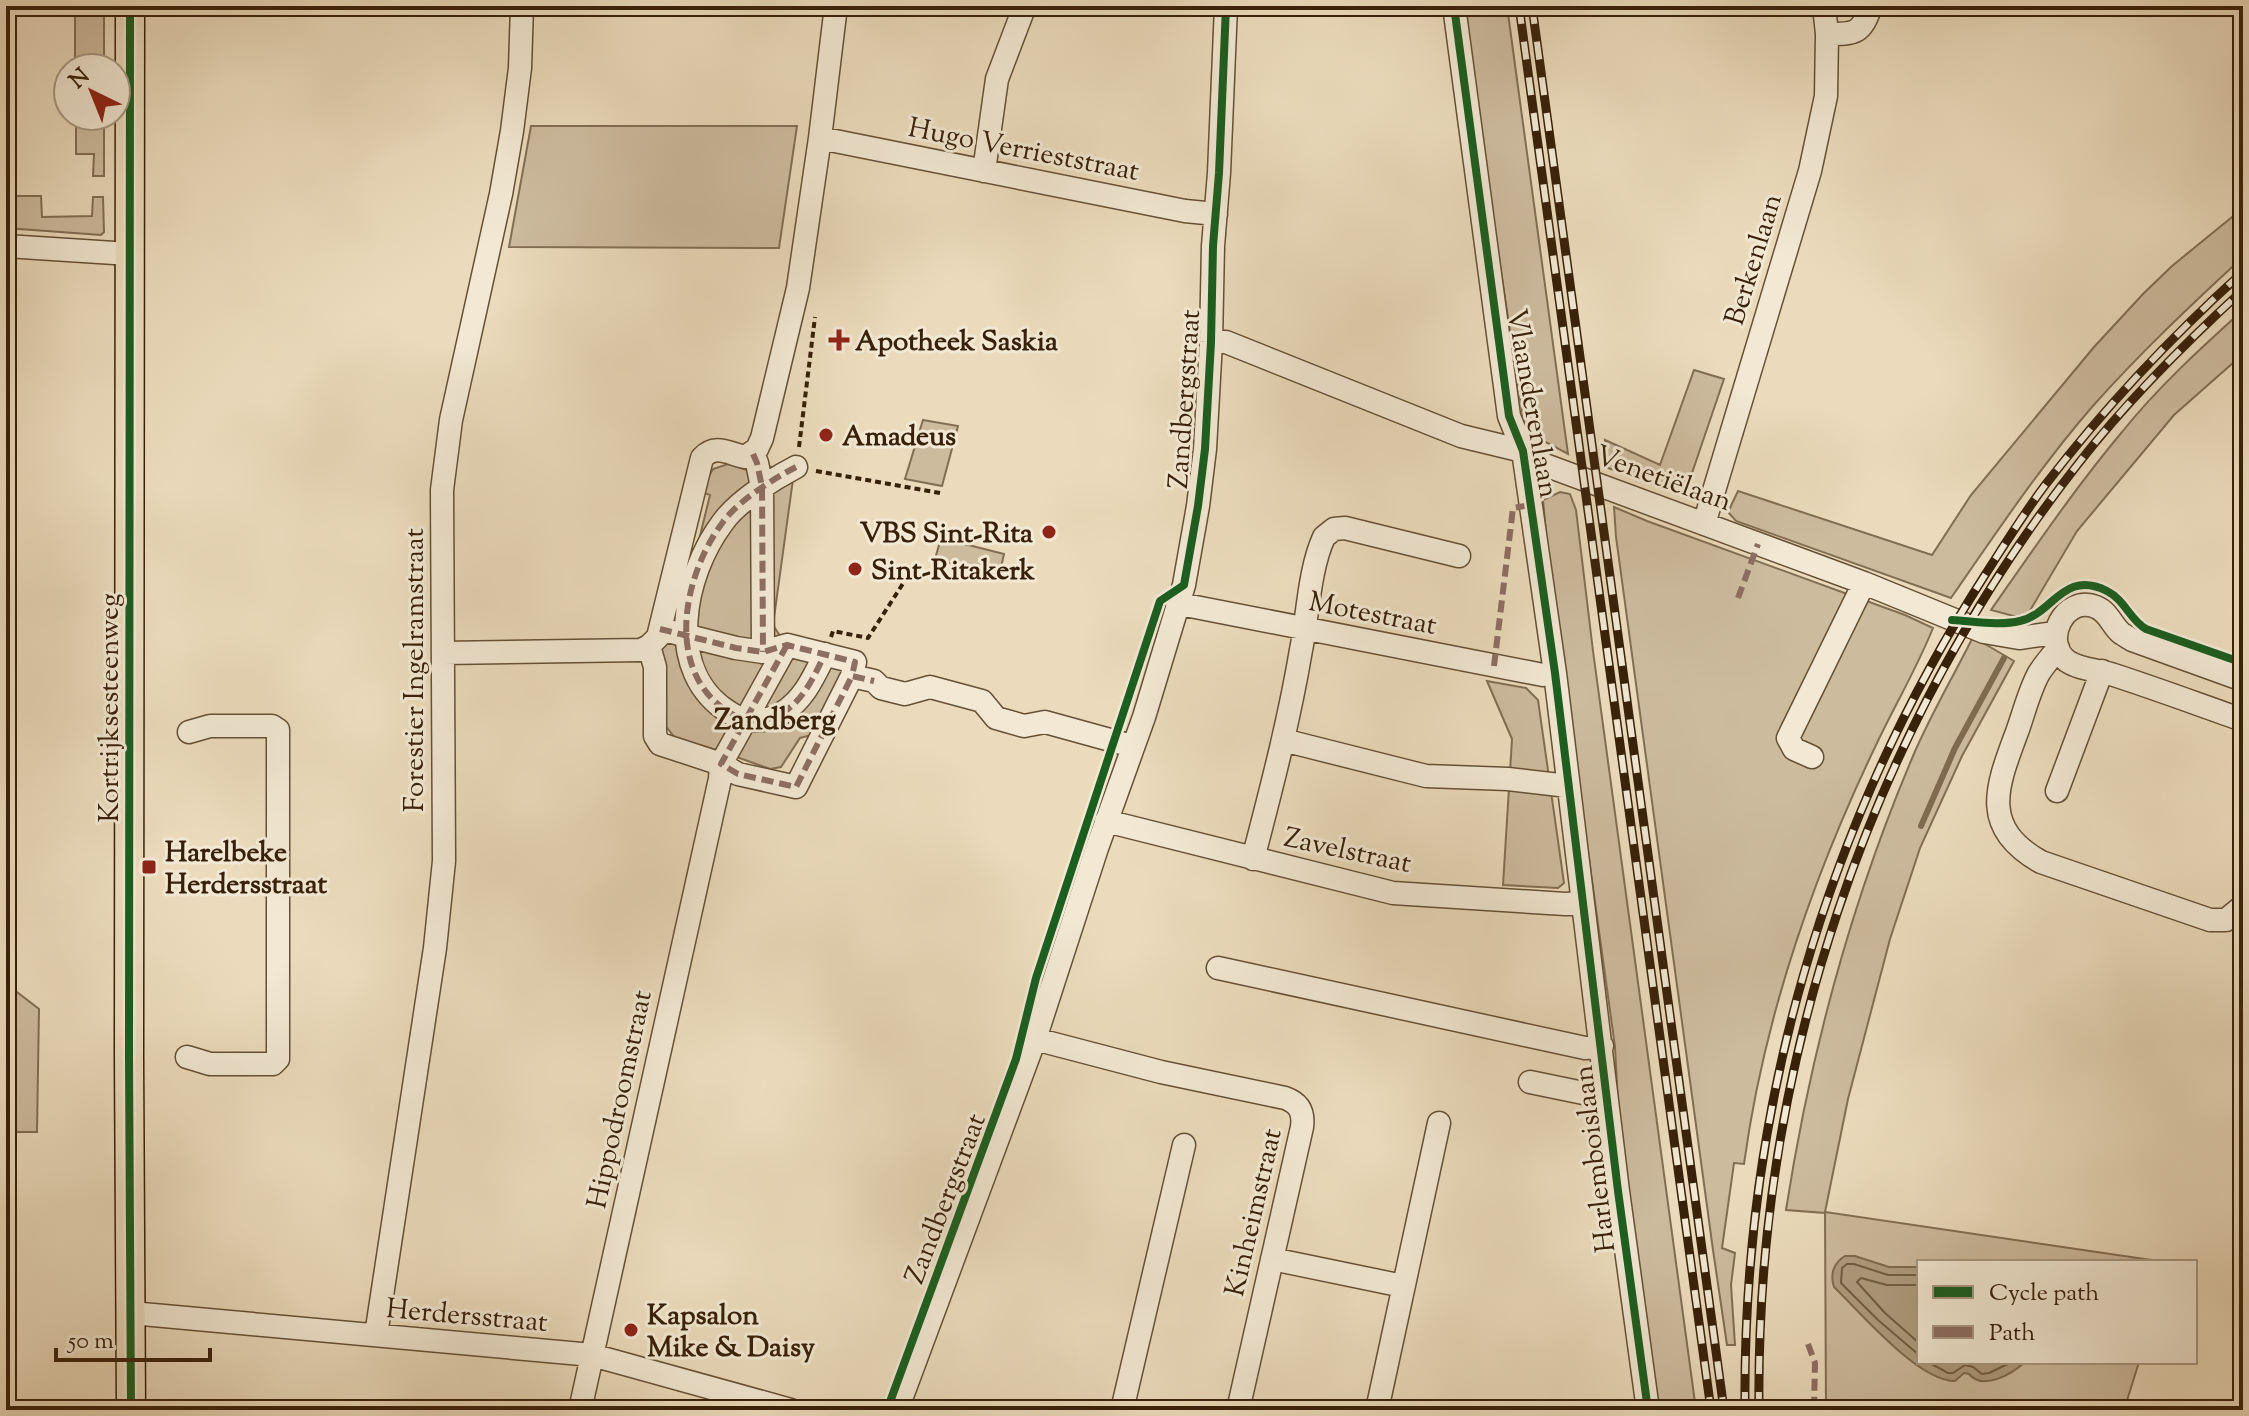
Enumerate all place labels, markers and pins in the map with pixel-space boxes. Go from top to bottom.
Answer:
place label: Apotheek Saskia [855,323,1058,363]
marker: Apotheek Saskia [830,331,848,349]
place label: Amadeus [842,418,956,458]
marker: Amadeus [817,426,835,444]
place label: VBS Sint-Rita [860,515,1033,555]
marker: VBS Sint-Rita [1040,523,1058,541]
place label: Sint-Ritakerk [871,552,1036,592]
marker: Sint-Ritakerk [846,560,864,578]
place label: Harelbeke Herdersstraat [165,834,327,906]
marker: Harelbeke Herdersstraat [140,858,158,876]
place label: Kapsalon Mike & Daisy [647,1297,815,1369]
marker: Kapsalon Mike & Daisy [622,1321,640,1339]

